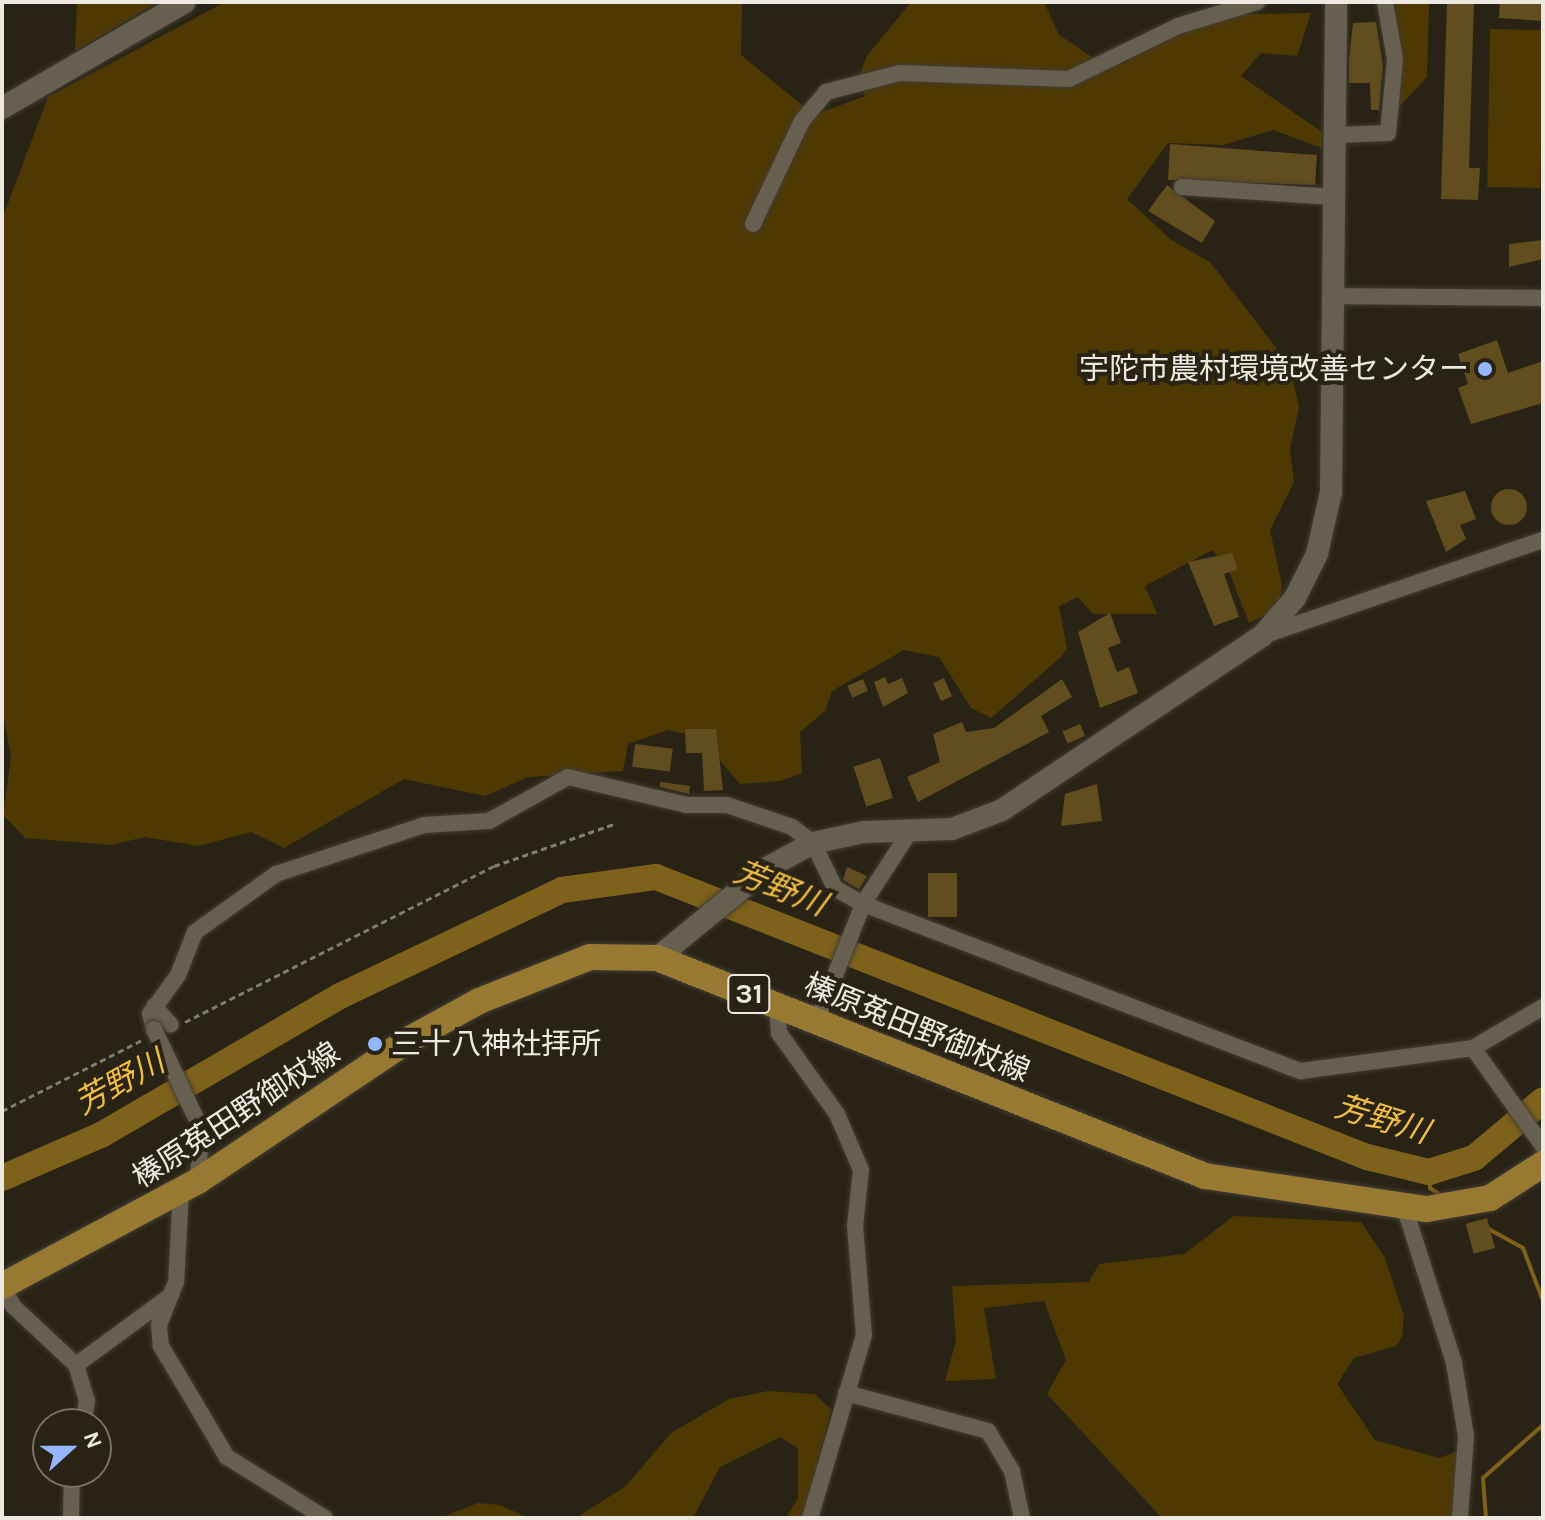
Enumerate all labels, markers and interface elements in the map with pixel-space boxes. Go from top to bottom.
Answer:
place label: 宇陀市農村環境改善センター [1079,351,1469,387]
marker: 宇陀市農村環境改善センター [1476,360,1494,378]
water label: 芳野川 [728,853,832,925]
street label: 榛原菟田野御杖線 [799,966,1035,1090]
road number: 31 [727,970,771,1018]
place label: 三十八神社拝所 [391,1026,601,1062]
street label: 榛原菟田野御杖線 [126,1035,346,1195]
marker: 三十八神社拝所 [366,1035,384,1053]
water label: 芳野川 [69,1043,171,1123]
water label: 芳野川 [1330,1088,1434,1152]
north arrow [32,1408,112,1488]
text: N [78,1428,108,1452]

